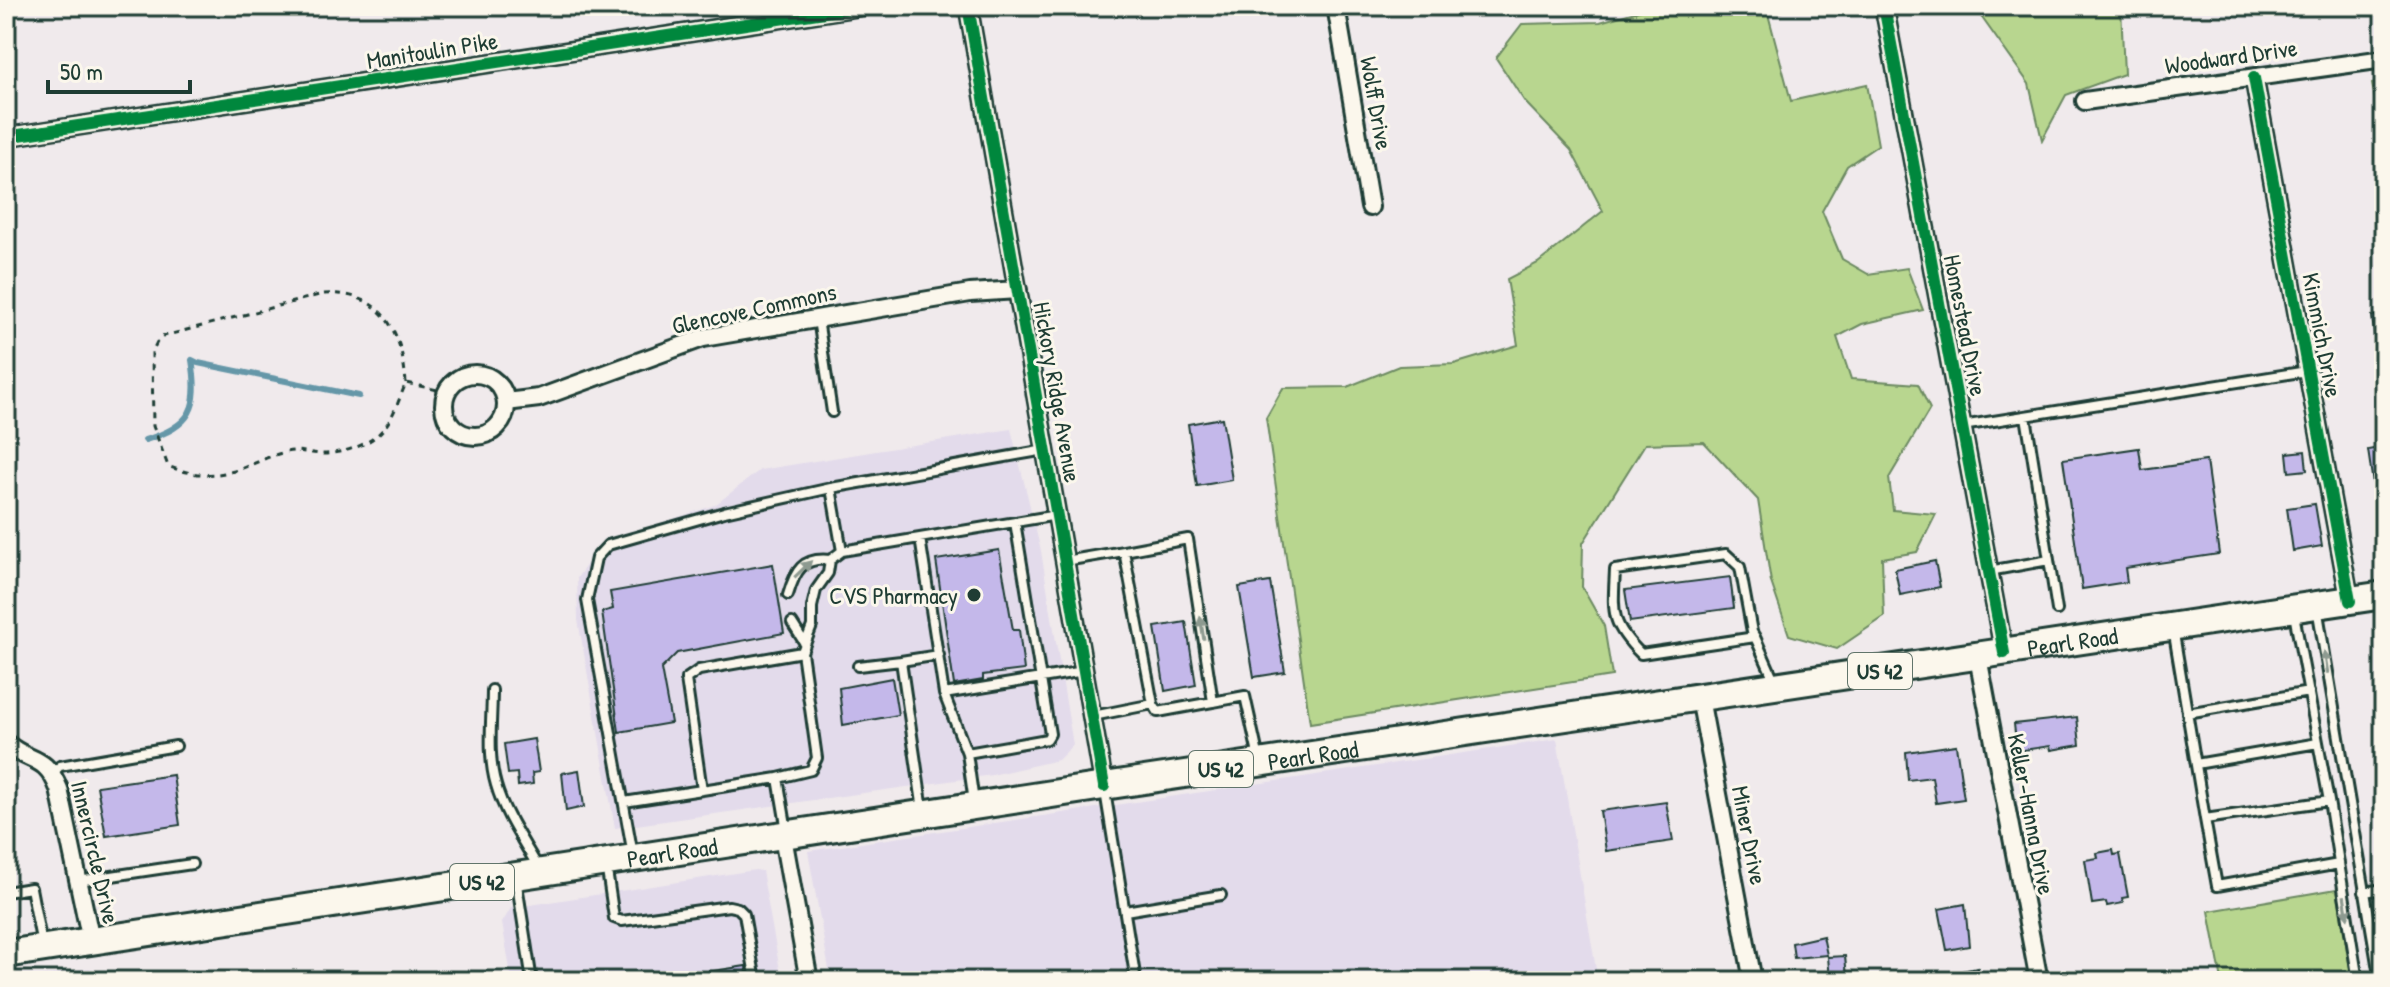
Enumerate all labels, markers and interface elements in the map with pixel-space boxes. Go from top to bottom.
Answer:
street label: Manitoulin Pike [364,24,500,76]
street label: Woodward Drive [2163,31,2300,81]
scale bar [48,44,190,94]
street label: Wolff Drive [1353,54,1401,153]
text: 50 m [60,55,103,87]
street label: Homestead Drive [1937,252,1995,399]
street label: Kimmich Drive [2295,270,2351,400]
street label: Glencove Commons [669,275,839,341]
street label: Hickory Ridge Avenue [1026,299,1090,485]
one-way arrow [793,559,812,578]
place label: CVS Pharmacy [829,579,958,611]
marker: CVS Pharmacy [965,586,983,604]
one-way arrow [1195,615,1208,640]
street label: Pearl Road [2025,619,2120,664]
one-way arrow [2319,649,2332,674]
road number: US 42 [1848,653,1912,689]
street label: Keller-Hanna Drive [2001,731,2063,898]
street label: Pearl Road [1265,732,1360,777]
road number: US 42 [1189,751,1253,787]
street label: Innercircle Drive [64,777,128,927]
street label: Miner Drive [1725,783,1775,888]
street label: Pearl Road [625,829,720,875]
road number: US 42 [450,864,514,900]
one-way arrow [2340,895,2353,920]

